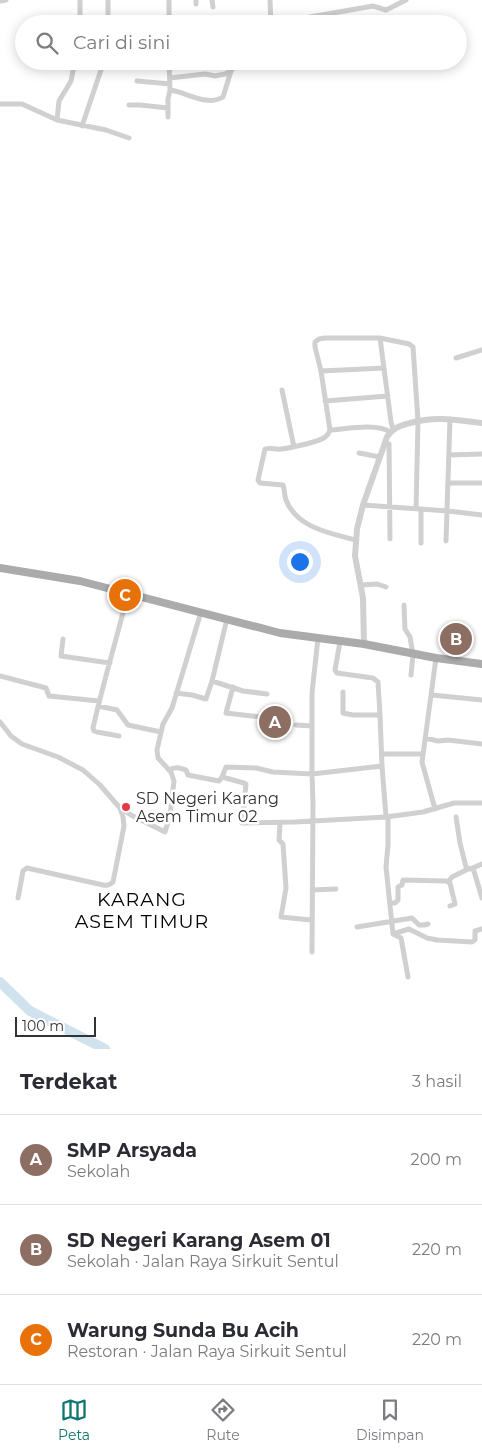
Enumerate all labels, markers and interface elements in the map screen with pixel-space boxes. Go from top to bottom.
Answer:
search box [15,15,467,70]
icon: search [33,29,61,57]
text: Cari di sini [73,31,170,54]
your location [287,549,313,575]
pin: C [109,576,141,614]
pin: B [440,620,472,658]
pin: A [259,703,291,741]
place label: SD Negeri Karang Asem Timur 02 [136,789,279,826]
marker: SD Negeri Karang Asem Timur 02 [120,801,132,813]
district label: KARANG ASEM TIMUR [75,888,209,933]
scale bar [15,1014,96,1037]
text: 100 m [22,1017,64,1035]
text: Terdekat [20,1069,117,1094]
text: 3 hasil [412,1072,462,1091]
text: SMP Arsyada [67,1139,197,1162]
text: A [30,1150,42,1169]
text: 200 m [411,1150,462,1169]
text: Sekolah [67,1162,130,1181]
text: SD Negeri Karang Asem 01 [67,1229,331,1252]
text: B [30,1240,42,1259]
text: 220 m [412,1240,462,1259]
text: Sekolah · Jalan Raya Sirkuit Sentul [67,1252,339,1271]
text: Warung Sunda Bu Acih [67,1319,299,1342]
text: C [30,1330,42,1349]
text: 220 m [412,1330,462,1349]
text: Restoran · Jalan Raya Sirkuit Sentul [67,1342,347,1361]
tab: Peta [58,1396,90,1444]
tab: Rute [206,1396,240,1444]
tab: Disimpan [356,1396,424,1444]

